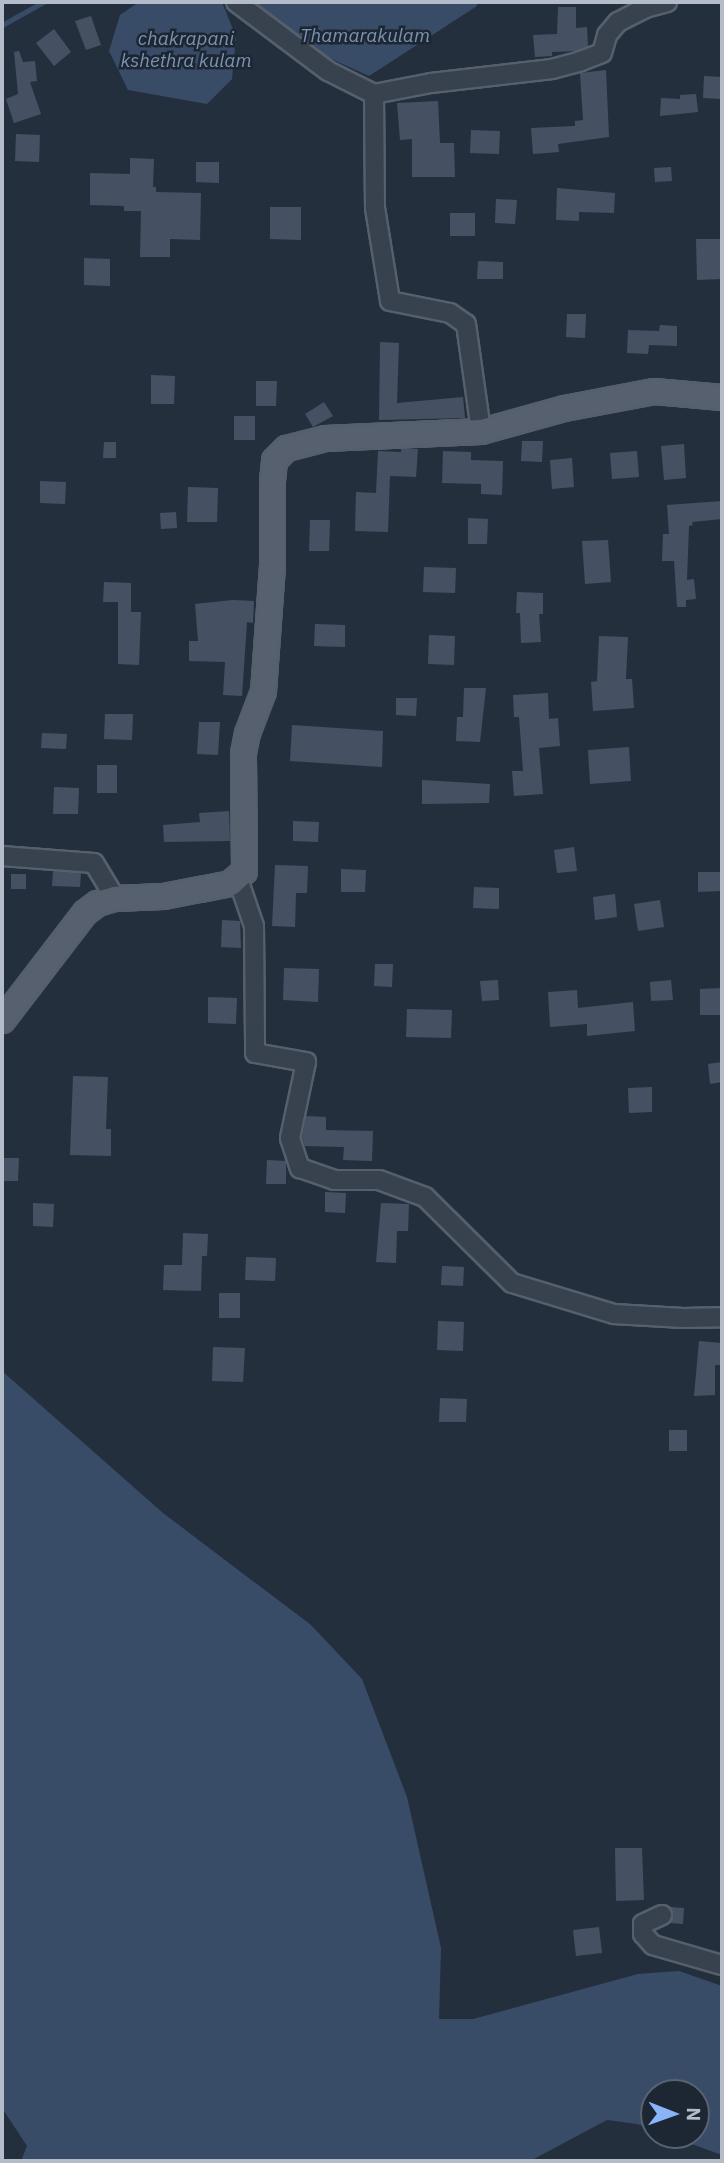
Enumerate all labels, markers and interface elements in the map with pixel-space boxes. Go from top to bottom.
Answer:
water label: Thamarakulam [300,25,430,47]
water label: chakrapani kshethra kulam [120,28,252,72]
north arrow [640,2079,710,2149]
text: N [682,2107,706,2121]

